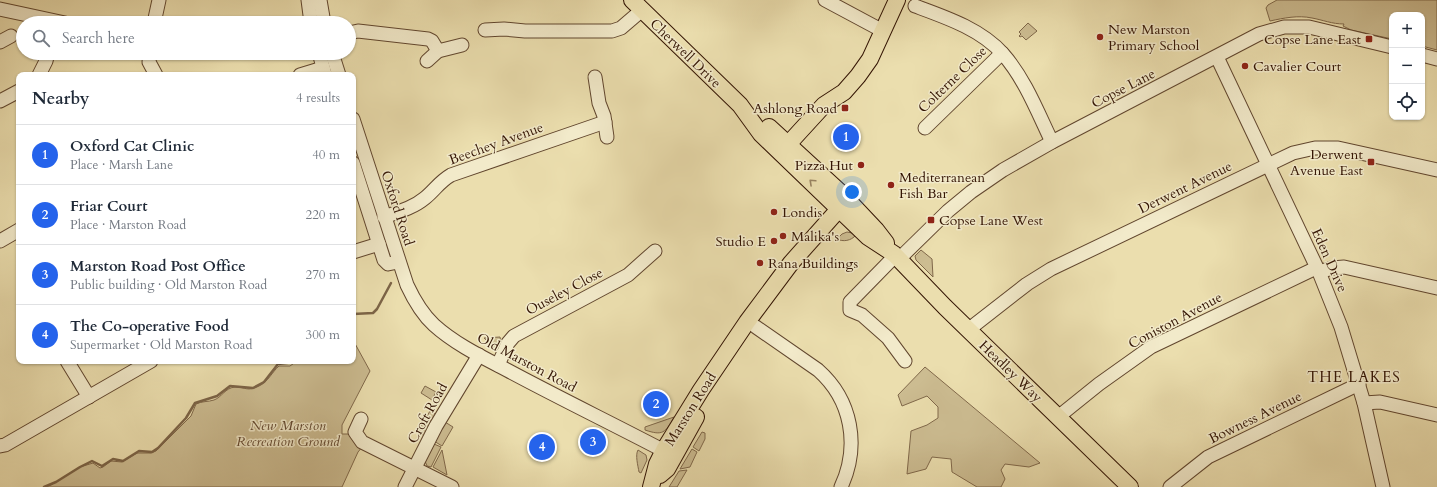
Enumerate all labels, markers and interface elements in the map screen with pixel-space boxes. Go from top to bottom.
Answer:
map controls [1389,12,1425,120]
button: + [1389,12,1425,48]
street label: Cherwell Drive [646,15,725,92]
search box [16,16,356,60]
place label: New Marston Primary School [1108,20,1200,55]
icon: search [30,27,52,49]
text: Search here [62,28,135,48]
place label: Copse Lane East [1264,30,1362,49]
marker: New Marston Primary School [1095,32,1105,42]
marker: Copse Lane East [1364,34,1374,44]
street label: Colterne Close [914,42,991,117]
button: − [1389,48,1425,84]
place label: Cavalier Court [1253,57,1342,76]
marker: Cavalier Court [1240,61,1250,71]
street label: Copse Lane [1088,64,1158,113]
button: locate [1389,84,1425,120]
text: Nearby [32,87,89,110]
text: 4 results [296,89,340,107]
place label: Ashlong Road [753,99,838,118]
marker: Ashlong Road [840,103,850,113]
street label: Beechey Avenue [446,118,546,169]
pin: 1 [833,122,859,152]
text: Oxford Cat Clinic [70,136,194,156]
place label: Derwent Avenue East [1290,145,1364,180]
text: 1 [42,146,48,164]
text: 40 m [312,146,340,164]
text: Place · Marsh Lane [70,156,173,174]
place label: Pizza Hut [795,156,854,175]
street label: Derwent Avenue [1135,157,1235,218]
marker: Derwent Avenue East [1366,157,1376,167]
marker: Pizza Hut [856,160,866,170]
street label: Oxford Road [376,168,419,249]
place label: Mediterranean Fish Bar [899,168,985,203]
one-way arrow [809,179,817,187]
marker: Mediterranean Fish Bar [886,180,896,190]
your location [842,182,862,202]
text: Friar Court [70,196,147,216]
place label: Londis [782,203,822,222]
text: 2 [42,206,48,224]
text: 220 m [306,206,340,224]
marker: Londis [769,207,779,217]
place label: Copse Lane West [939,211,1044,230]
marker: Copse Lane West [926,215,936,225]
text: Place · Marston Road [70,216,186,234]
street label: Eden Drive [1307,225,1352,295]
place label: Malika's [791,227,839,246]
marker: Malika's [778,231,788,241]
place label: Studio E [716,232,766,251]
marker: Studio E [769,236,779,246]
place label: Rana Buildings [768,254,858,273]
text: Marston Road Post Office [70,256,246,276]
marker: Rana Buildings [755,258,765,268]
street label: Ouseley Close [522,263,606,320]
text: 3 [42,266,48,284]
text: 270 m [306,266,340,284]
text: Public building · Old Marston Road [70,276,267,294]
street label: Coniston Avenue [1125,288,1226,353]
text: The Co-operative Food [70,316,229,336]
text: 4 [42,326,48,344]
text: 300 m [306,326,340,344]
street label: Old Marston Road [474,328,580,397]
text: Supermarket · Old Marston Road [70,336,252,354]
street label: Headley Way [975,336,1047,407]
district label: THE LAKES [1307,367,1401,387]
street label: Marston Road [660,368,721,450]
street label: Croft Road [403,379,452,447]
street label: Bowness Avenue [1206,387,1305,448]
pin: 2 [643,389,669,419]
park label: New Marston Recreation Ground [236,416,341,451]
pin: 3 [580,427,606,457]
pin: 4 [529,432,555,462]

